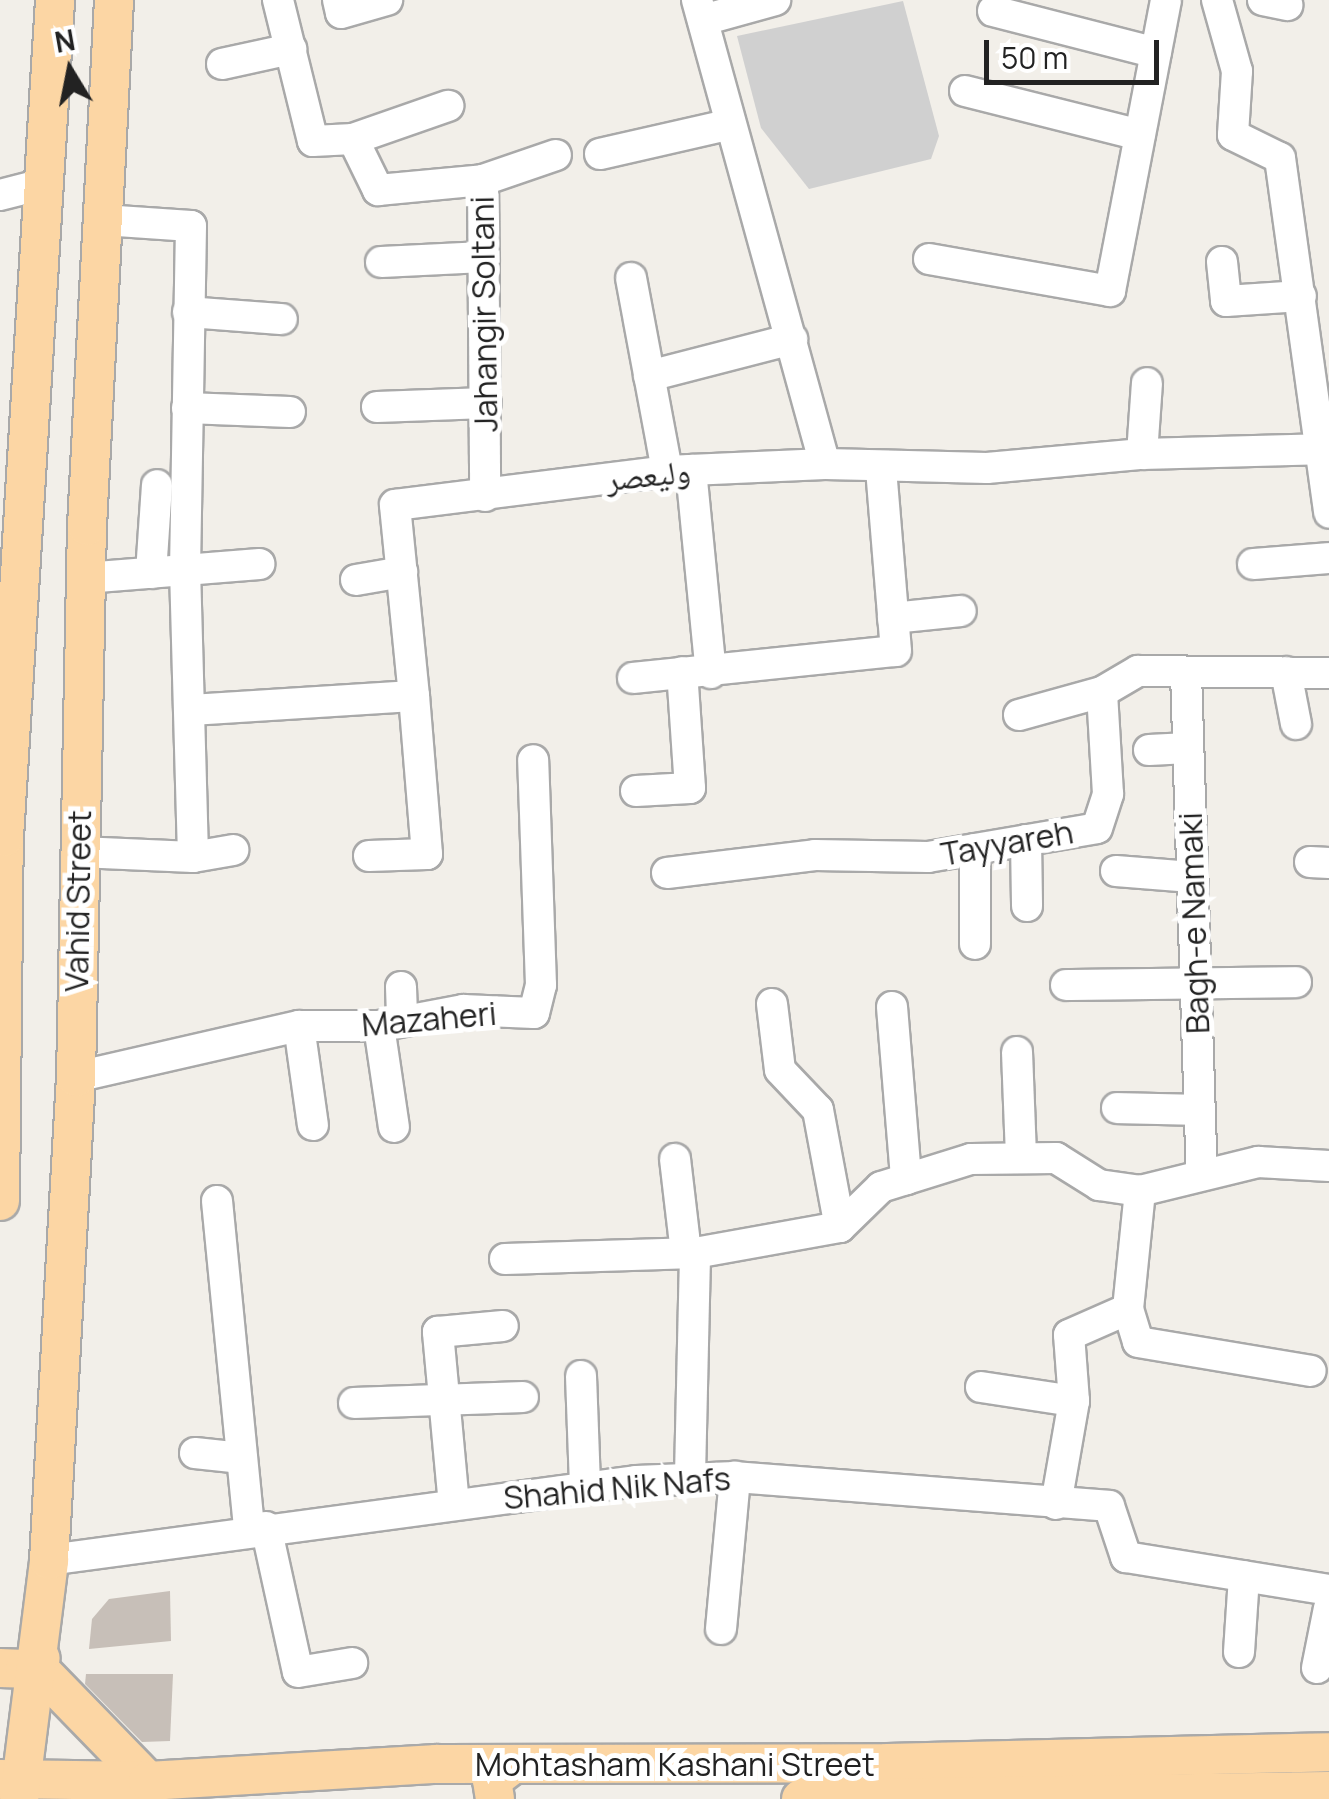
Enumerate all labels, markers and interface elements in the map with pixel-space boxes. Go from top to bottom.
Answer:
north arrow [20,20,120,120]
text: N [52,20,78,61]
scale bar [989,20,1164,82]
text: 50 m [1001,37,1068,78]
street label: Jahangir Soltani [463,196,505,432]
street label: ولیعصر [604,451,692,499]
street label: Vahid Street [57,810,99,992]
street label: Bagh-e Namaki [1171,811,1217,1035]
street label: Tayyareh [938,813,1076,873]
street label: Mazaheri [360,994,498,1044]
street label: Shahid Nik Nafs [502,1459,732,1517]
street label: Mohtasham Kashani Street [475,1745,875,1783]

